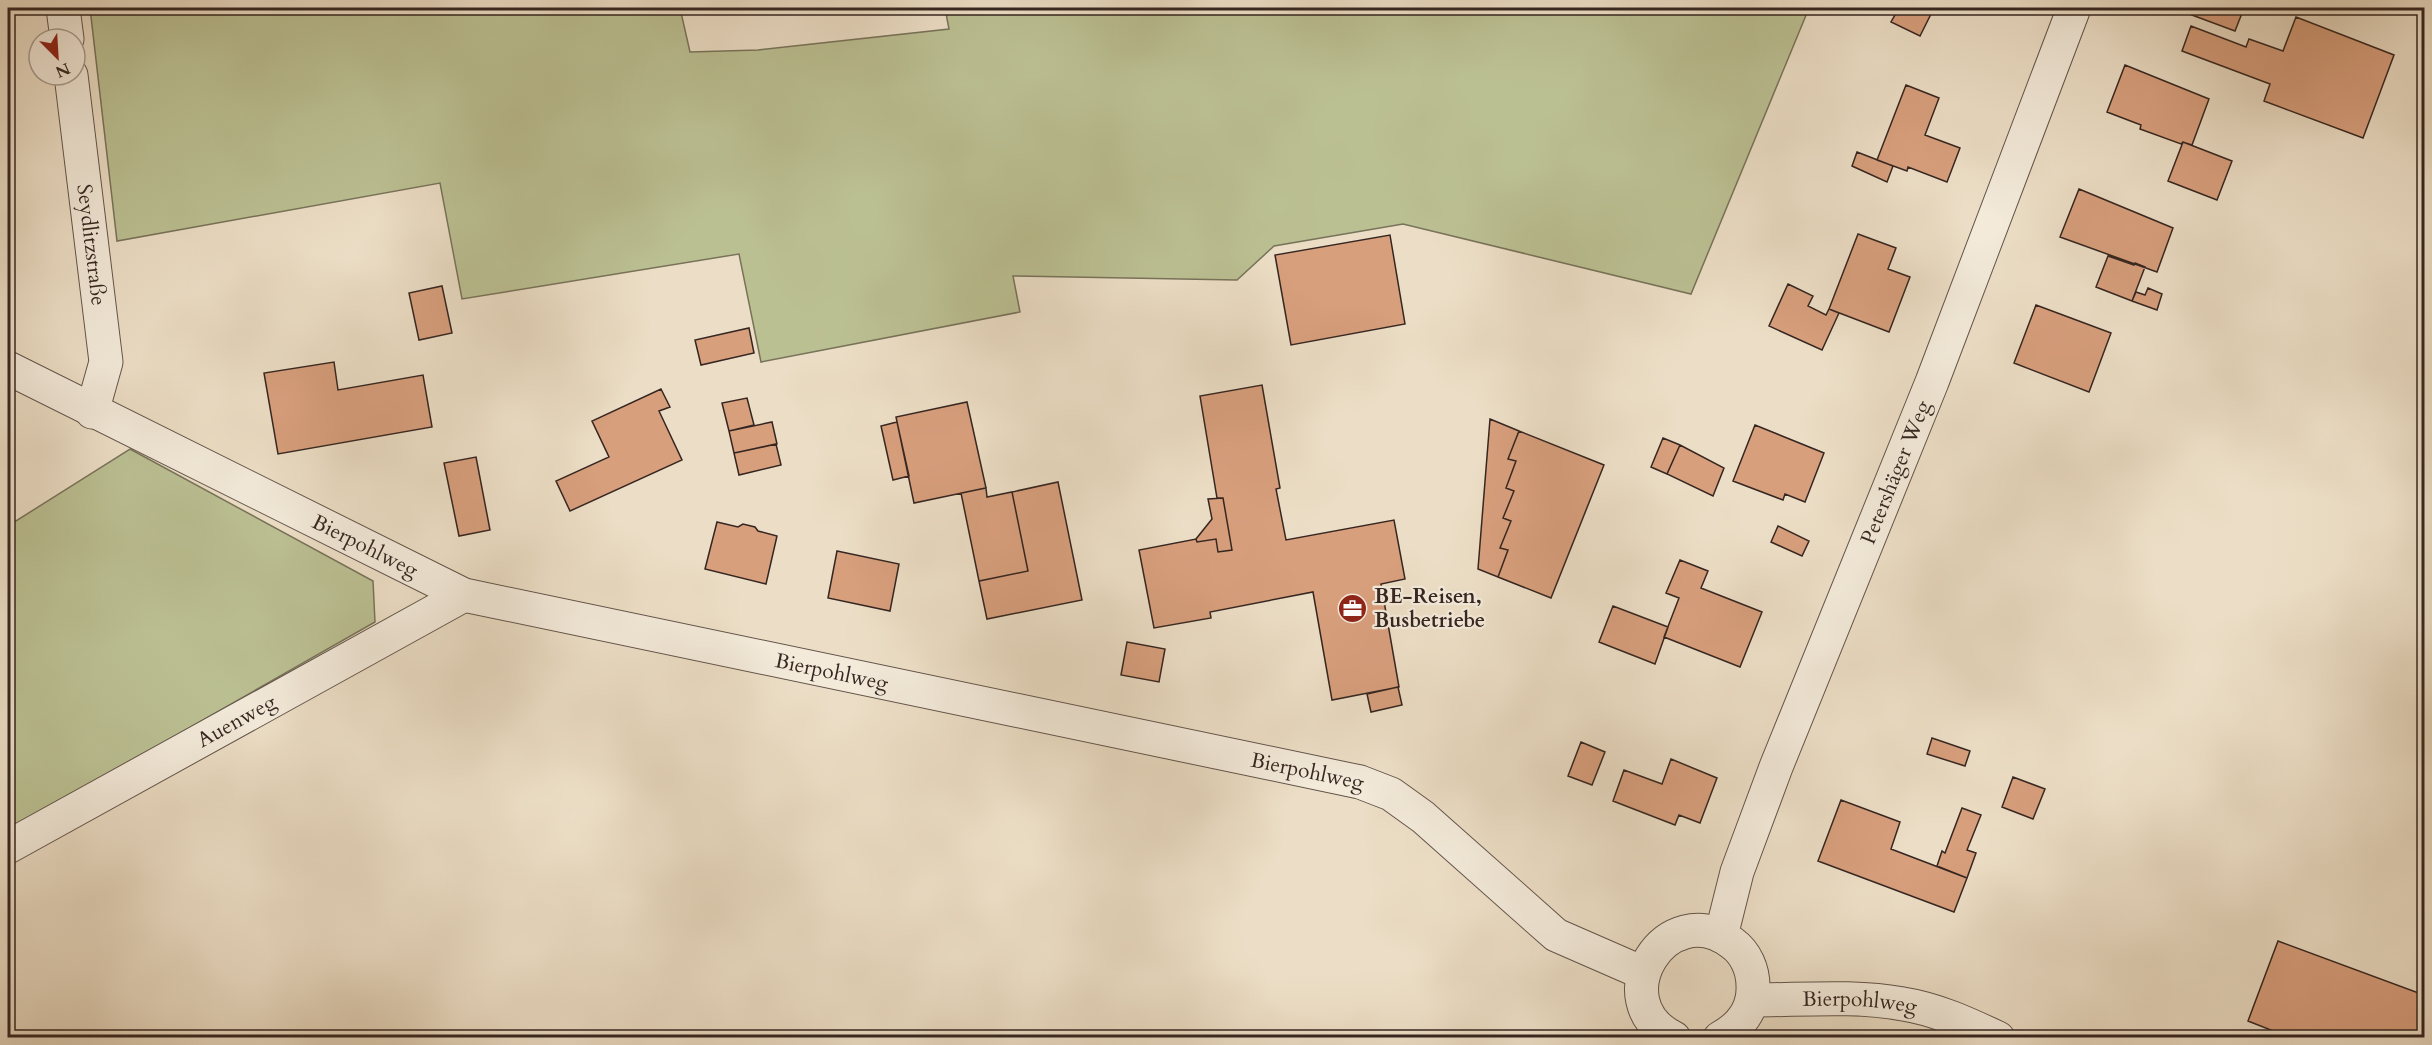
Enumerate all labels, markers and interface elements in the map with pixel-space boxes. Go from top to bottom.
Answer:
north arrow [27,27,87,87]
text: N [52,57,74,83]
street label: Seydlitzstraße [69,182,113,307]
street label: Petershäger Weg [1854,396,1938,549]
street label: Bierpohlweg [307,508,423,585]
place label: BE-Reisen, Busbetriebe [1374,582,1485,635]
office icon: BE-Reisen, Busbetriebe [1337,592,1369,624]
street label: Bierpohlweg [772,646,891,698]
street label: Auenweg [192,688,282,755]
street label: Bierpohlweg [1248,746,1367,798]
street label: Bierpohlweg [1802,985,1920,1021]

